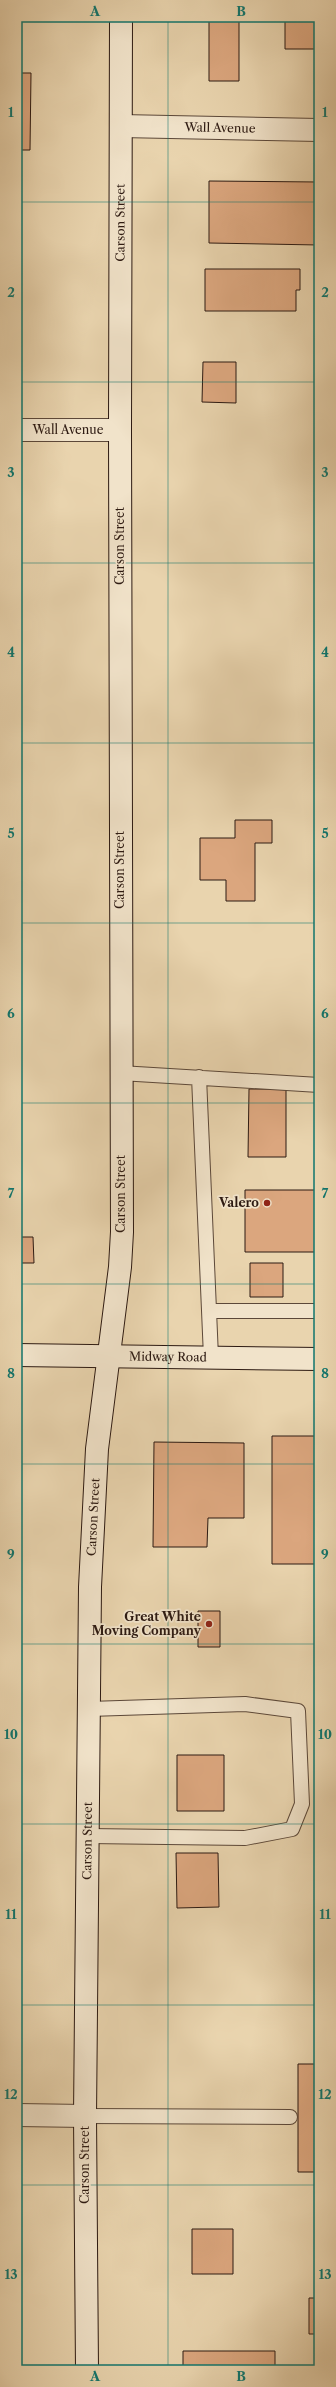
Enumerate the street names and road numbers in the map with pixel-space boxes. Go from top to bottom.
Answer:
street label: Wall Avenue [183,119,256,136]
street label: Carson Street [112,183,128,262]
street label: Wall Avenue [31,422,104,437]
street label: Carson Street [112,506,127,585]
street label: Carson Street [112,830,127,909]
street label: Carson Street [113,1154,128,1233]
street label: Midway Road [129,1348,208,1365]
street label: Carson Street [84,1477,103,1556]
street label: Carson Street [79,1801,95,1880]
street label: Carson Street [77,2125,92,2204]

